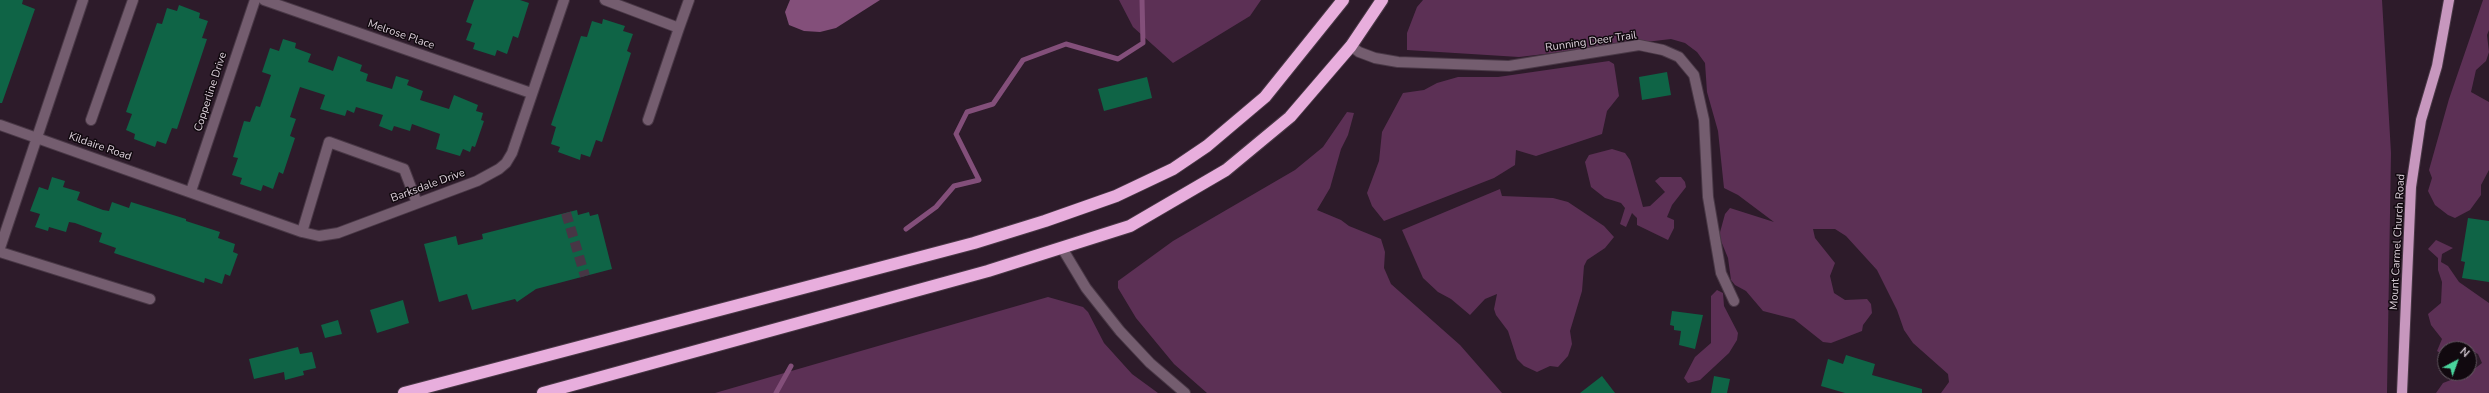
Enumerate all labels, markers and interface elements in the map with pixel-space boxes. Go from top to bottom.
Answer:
street label: Melrose Place [366,17,436,53]
street label: Running Deer Trail [1545,29,1637,55]
street label: Copperline Drive [192,51,230,133]
street label: Kildaire Road [67,130,133,164]
street label: Barksdale Drive [389,166,467,206]
street label: Mount Carmel Church Road [2388,174,2408,310]
north arrow [2437,341,2477,381]
text: N [2457,344,2473,361]

